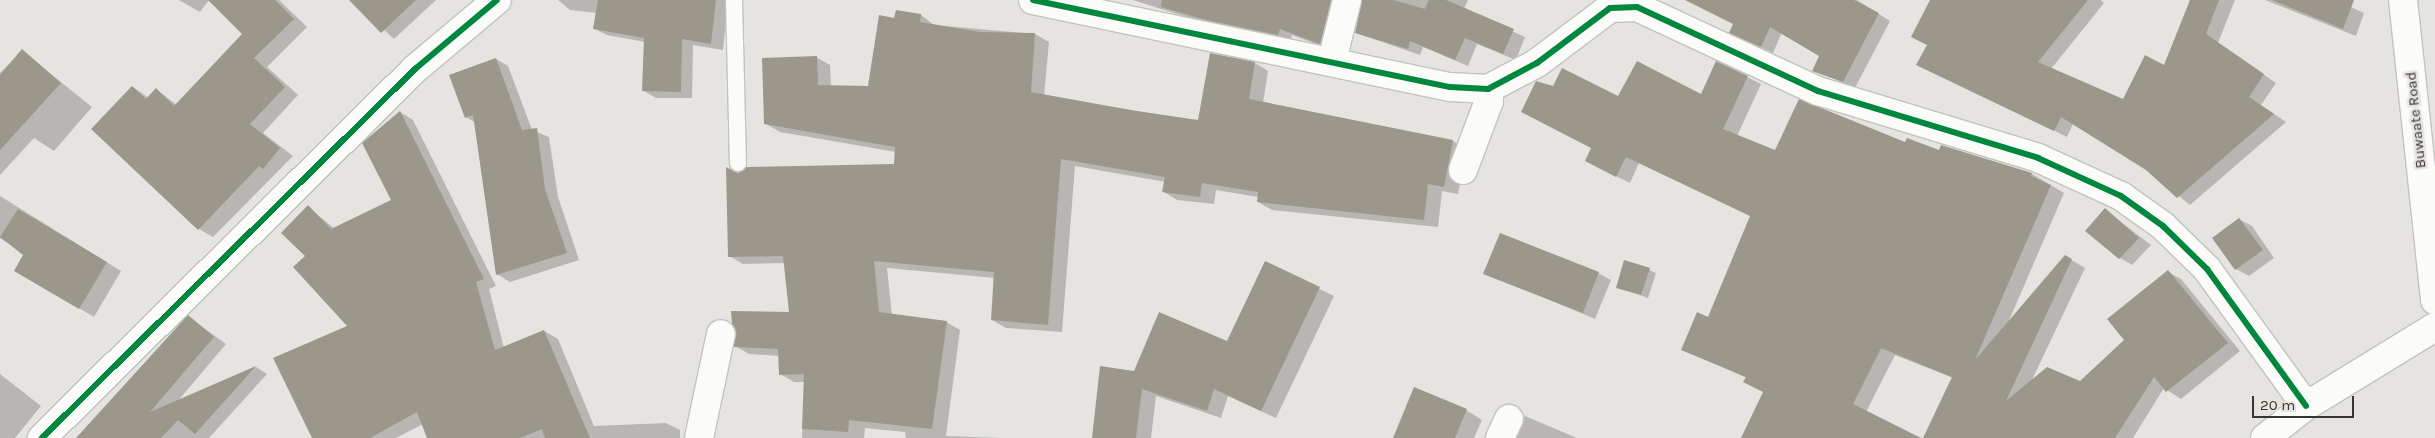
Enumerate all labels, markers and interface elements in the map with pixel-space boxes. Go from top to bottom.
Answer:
street label: Buwaate Road [2402,71,2430,169]
scale bar [2255,386,2358,418]
text: 20 m [2260,396,2295,414]

